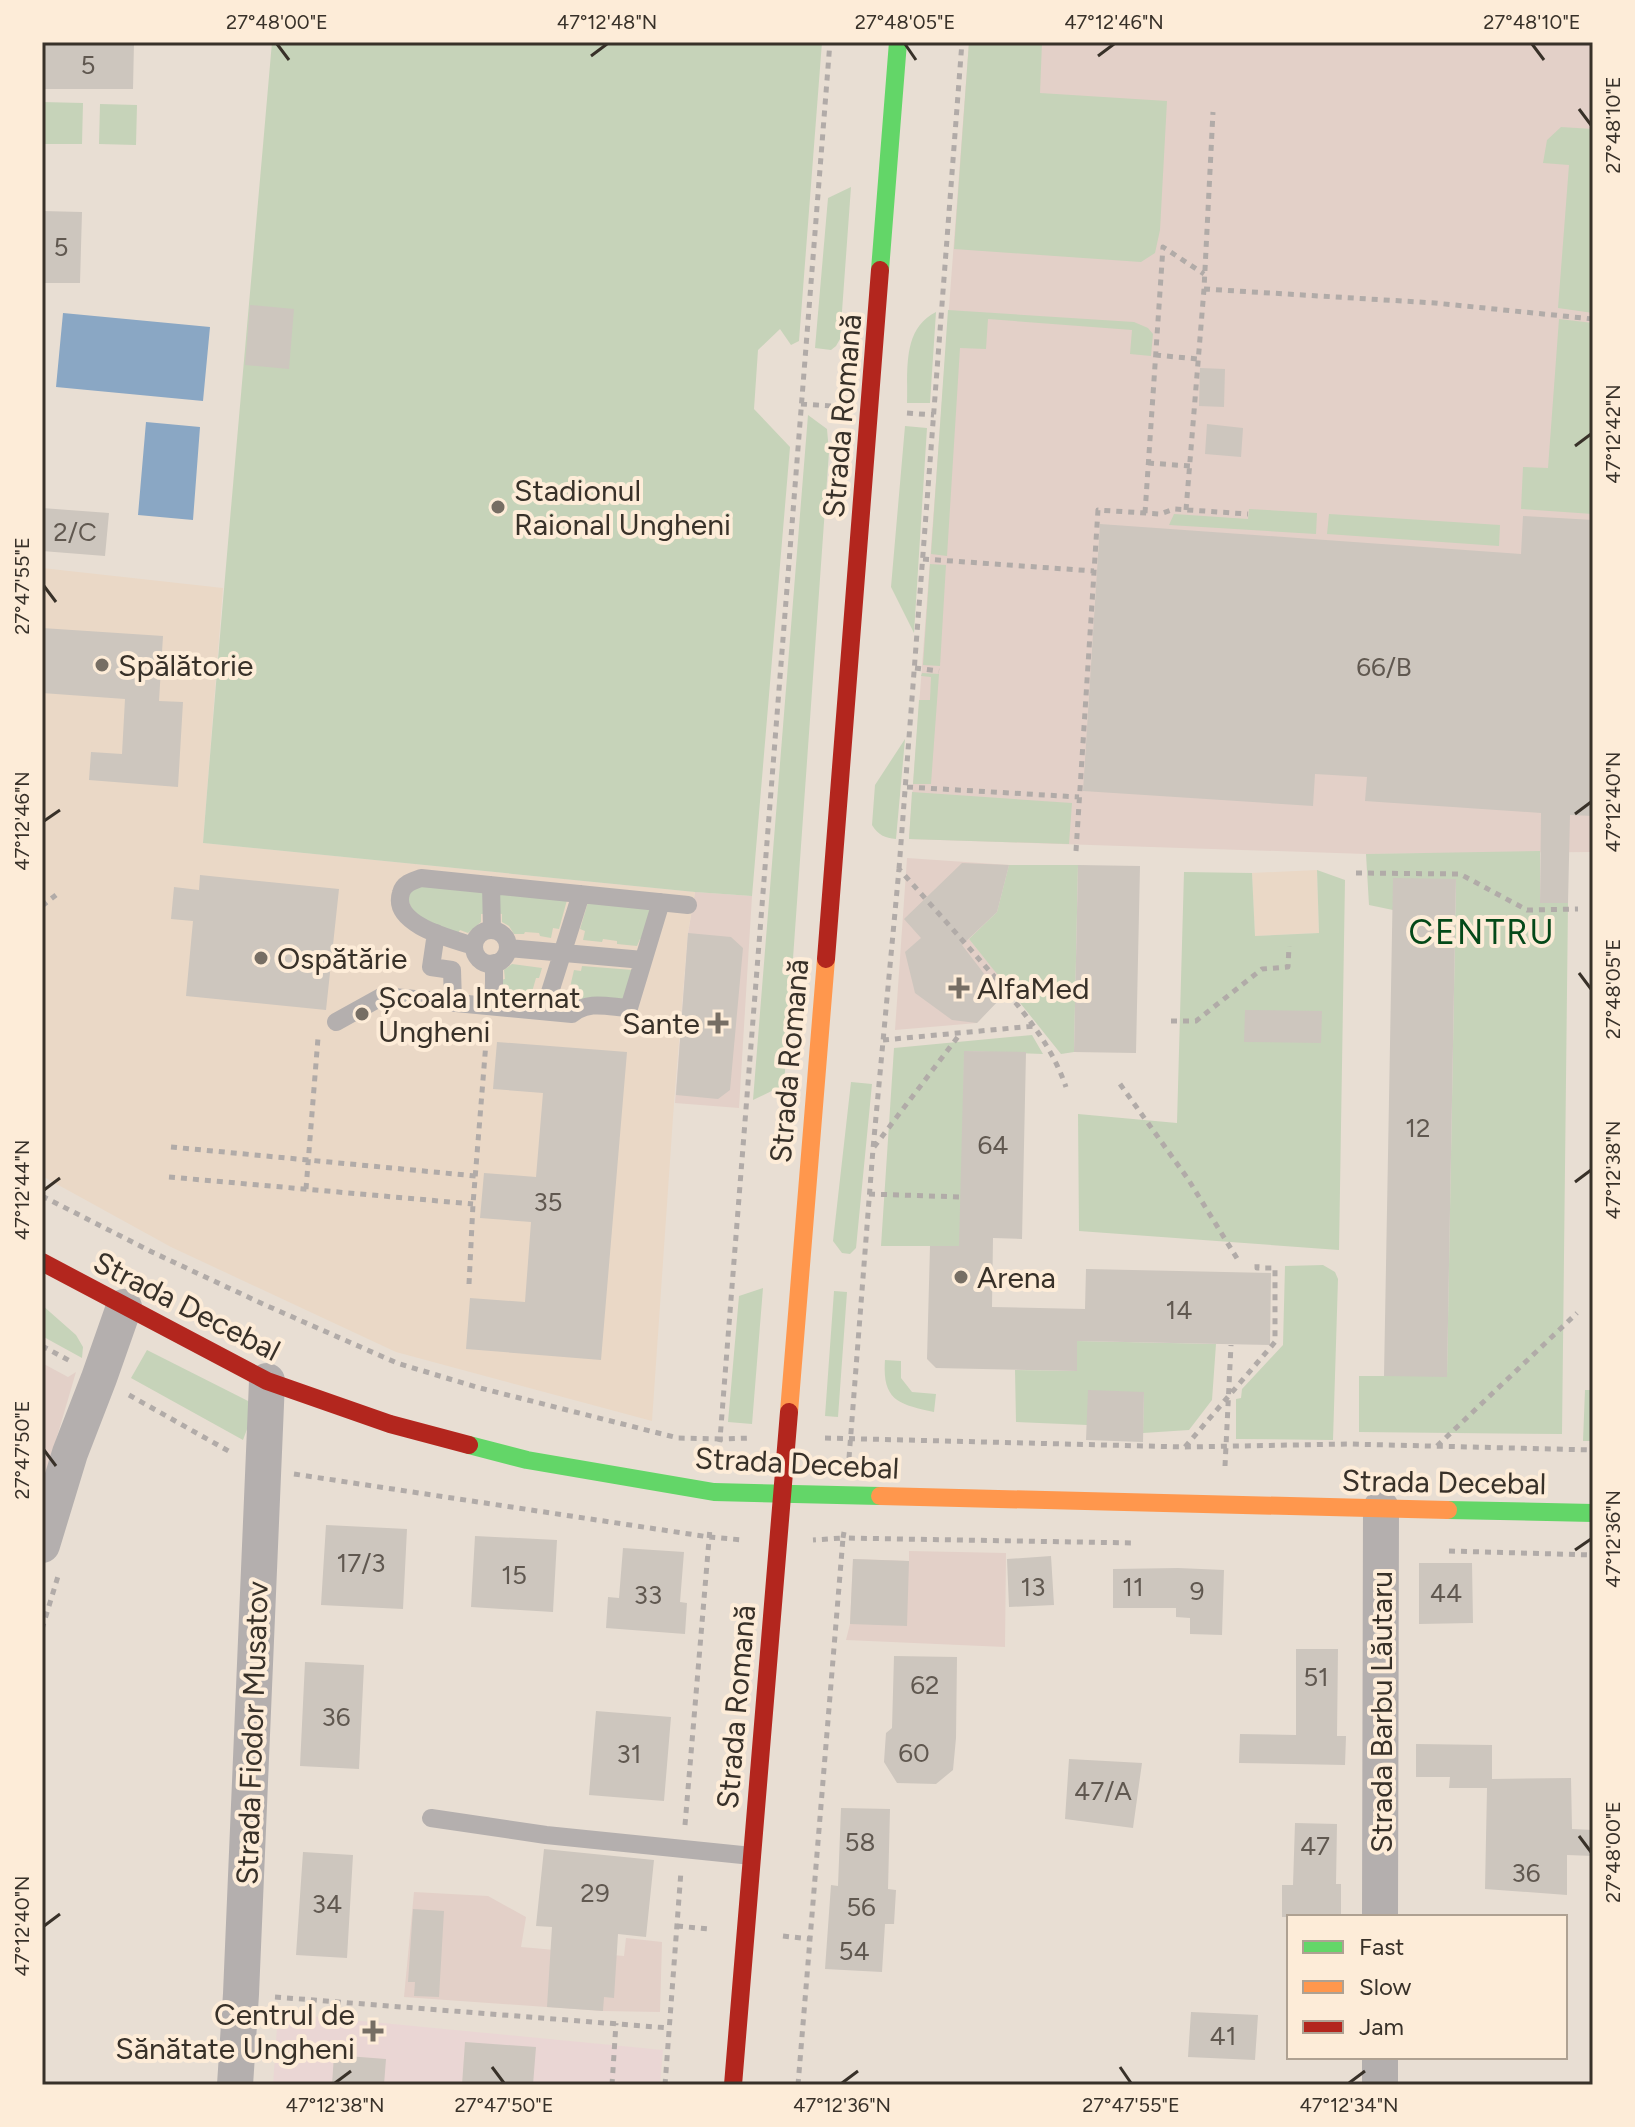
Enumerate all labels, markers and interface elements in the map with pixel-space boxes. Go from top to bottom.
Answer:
text: 27°48'00"E [226,10,328,34]
text: 47°12'48"N [557,10,657,34]
text: 27°48'05"E [855,10,955,34]
text: 47°12'46"N [1064,10,1164,34]
text: 27°48'10"E [1483,10,1581,34]
house number: 5 [81,49,95,81]
text: 27°48'10"E [1601,76,1625,174]
house number: 5 [54,231,68,263]
street label: Strada Romană [815,313,869,519]
text: 47°12'42"N [1601,384,1625,484]
place label: Stadionul Raional Ungheni [514,472,731,543]
marker: Stadionul Raional Ungheni [489,498,507,516]
house number: 2/C [53,516,97,548]
text: 27°47'55"E [10,537,34,635]
place label: Spălătorie [118,647,253,684]
house number: 66/B [1356,651,1412,683]
marker: Spălătorie [93,656,111,674]
text: 47°12'40"N [1601,751,1625,853]
text: 47°12'46"N [10,771,34,871]
district label: CENTRU [1408,912,1556,953]
text: 27°48'05"E [1601,939,1625,1039]
place label: Ospătărie [277,940,407,977]
marker: Ospătărie [252,949,270,967]
street label: Strada Romană [762,958,816,1164]
place label: AlfaMed [977,970,1090,1007]
marker: AlfaMed [948,977,970,999]
place label: Școala Internat Ungheni [378,979,581,1050]
marker: Școala Internat Ungheni [353,1005,371,1023]
place label: Sante [622,1005,700,1042]
marker: Sante [707,1012,729,1034]
house number: 12 [1405,1112,1431,1144]
text: 47°12'38"N [1601,1120,1625,1220]
house number: 64 [978,1129,1008,1161]
text: 47°12'44"N [10,1140,34,1240]
house number: 35 [533,1186,563,1218]
street label: Strada Decebal [87,1243,287,1369]
place label: Arena [977,1259,1056,1296]
marker: Arena [952,1268,970,1286]
house number: 14 [1166,1294,1192,1326]
text: 27°47'50"E [10,1400,34,1500]
street label: Strada Decebal [694,1439,900,1487]
street label: Strada Decebal [1341,1462,1547,1502]
text: 47°12'36"N [1601,1490,1625,1588]
house number: 17/3 [337,1547,385,1579]
house number: 15 [501,1559,527,1591]
house number: 13 [1021,1571,1045,1603]
house number: 11 [1122,1571,1144,1603]
street label: Strada Barbu Lăutaru [1363,1571,1400,1853]
house number: 9 [1190,1575,1204,1607]
house number: 44 [1430,1577,1462,1609]
house number: 33 [634,1579,662,1611]
street label: Strada Fiodor Musatov [228,1580,276,1886]
street label: Strada Romană [709,1604,763,1810]
house number: 51 [1303,1661,1329,1693]
house number: 62 [910,1669,940,1701]
house number: 36 [322,1701,350,1733]
house number: 60 [898,1737,930,1769]
house number: 31 [617,1738,641,1770]
house number: 47/A [1074,1775,1132,1807]
text: 27°48'00"E [1601,1801,1625,1903]
house number: 58 [845,1826,875,1858]
house number: 47 [1300,1830,1330,1862]
house number: 36 [1512,1857,1540,1889]
text: 47°12'40"N [10,1875,34,1977]
house number: 29 [580,1877,610,1909]
house number: 34 [312,1888,342,1920]
house number: 56 [846,1891,876,1923]
legend [1287,1915,1567,2059]
text: Fast [1359,1932,1404,1961]
house number: 54 [838,1935,870,1967]
text: Slow [1359,1972,1412,2001]
place label: Centrul de Sănătate Ungheni [115,1996,355,2067]
text: Jam [1359,2012,1404,2041]
marker: Centrul de Sănătate Ungheni [362,2020,384,2042]
house number: 41 [1210,2020,1236,2052]
text: 47°12'38"N [285,2093,385,2117]
text: 27°47'50"E [454,2093,554,2117]
text: 47°12'36"N [793,2093,891,2117]
text: 27°47'55"E [1082,2093,1180,2117]
text: 47°12'34"N [1299,2093,1399,2117]

